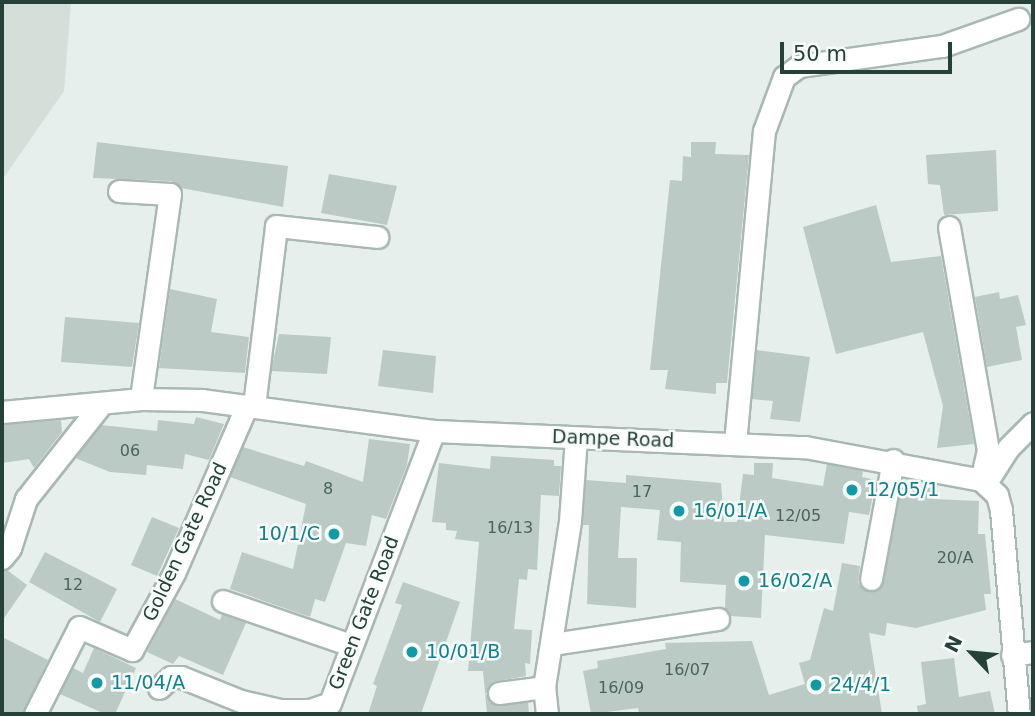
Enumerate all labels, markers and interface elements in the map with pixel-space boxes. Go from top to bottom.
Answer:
scale bar [783,28,954,72]
text: 50 m [793,42,847,66]
street label: Dampe Road [552,425,674,453]
house number: 06 [120,441,140,461]
street label: Golden Gate Road [138,459,232,625]
house number: 8 [323,479,333,499]
place label: 12/05/1 [866,479,939,501]
house number: 17 [632,482,652,502]
marker: 12/05/1 [844,482,860,498]
place label: 16/01/A [693,500,767,522]
marker: 16/01/A [671,503,687,519]
house number: 12/05 [775,506,821,526]
house number: 16/13 [487,518,533,538]
place label: 10/1/C [258,523,320,545]
marker: 10/1/C [326,526,342,542]
street label: Green Gate Road [324,533,404,693]
house number: 20/A [937,548,973,568]
place label: 16/02/A [758,570,832,592]
marker: 16/02/A [736,573,752,589]
house number: 12 [63,575,83,595]
north arrow [937,618,1007,688]
text: N [940,632,966,656]
place label: 10/01/B [426,641,500,663]
marker: 10/01/B [404,644,420,660]
house number: 16/07 [664,660,710,680]
place label: 11/04/A [111,672,185,694]
place label: 24/4/1 [830,674,891,696]
marker: 11/04/A [89,675,105,691]
marker: 24/4/1 [808,677,824,693]
house number: 16/09 [598,678,644,698]

